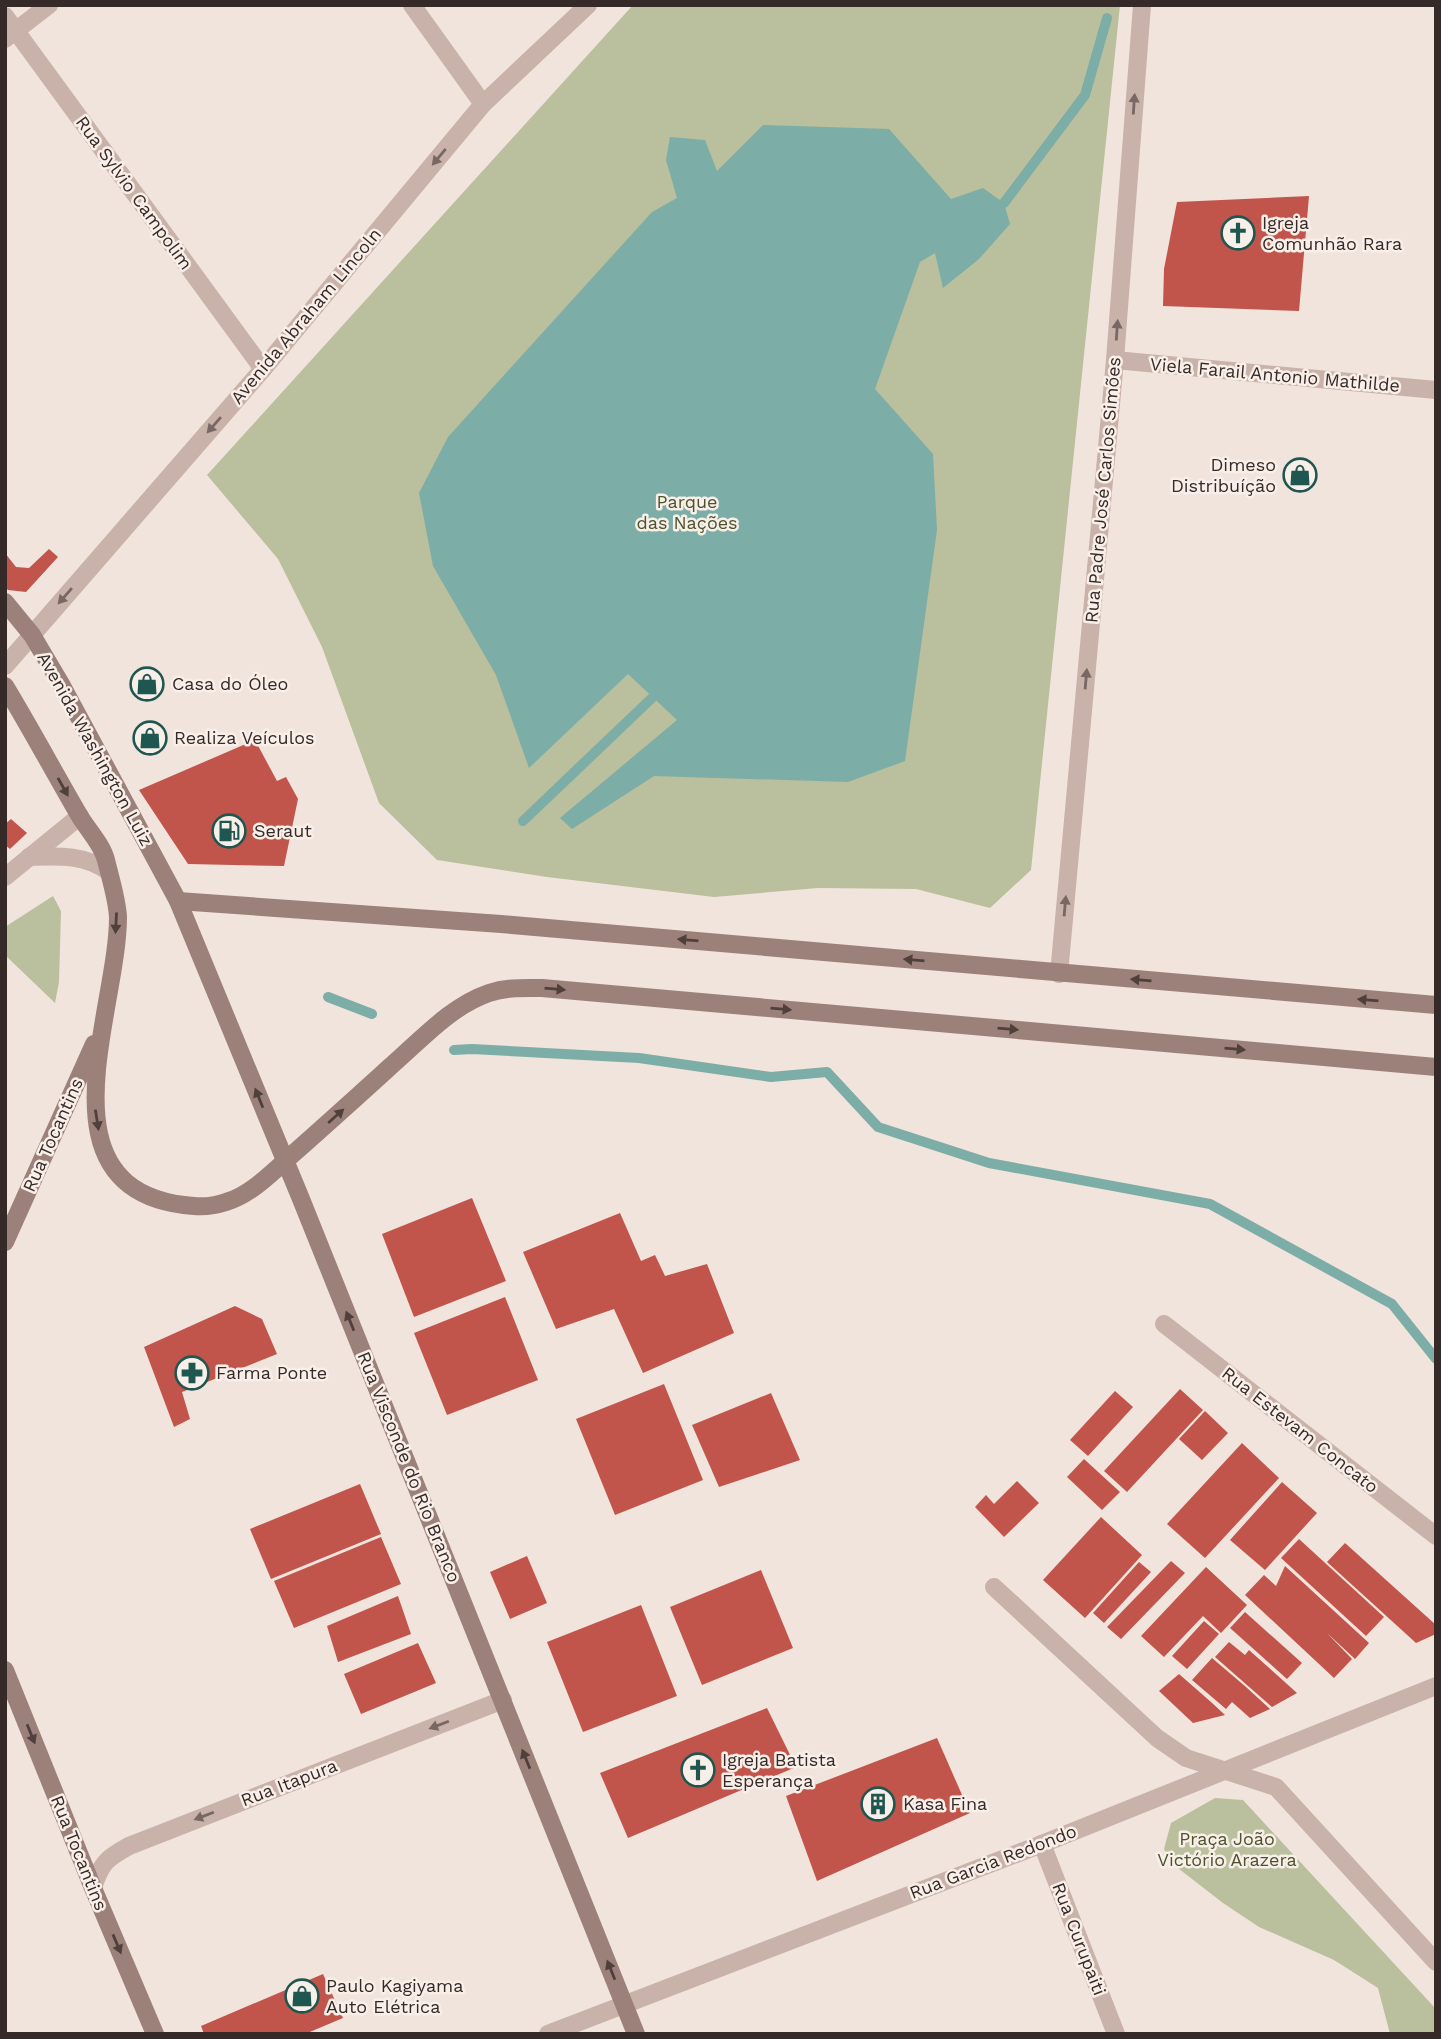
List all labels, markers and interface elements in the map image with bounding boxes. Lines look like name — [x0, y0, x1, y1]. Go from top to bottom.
one-way arrow — [1129, 92, 1140, 114]
street label: Rua Sylvio Campolim — [72, 112, 197, 274]
one-way arrow — [432, 147, 447, 165]
place label: Igreja Comunhão Rara — [1262, 212, 1402, 254]
church icon: Igreja Comunhão Rara — [1219, 214, 1257, 252]
street label: Avenida Abraham Lincoln — [226, 224, 385, 408]
one-way arrow — [1112, 319, 1123, 341]
street label: Viela Farail Antonio Mathilde — [1149, 353, 1401, 396]
street label: Rua Padre José Carlos Simões — [1080, 356, 1125, 624]
one-way arrow — [206, 416, 222, 434]
place label: Dimeso Distribuíção — [1171, 454, 1276, 496]
shop icon: Dimeso Distribuíção — [1281, 456, 1319, 494]
park label: Parque das Nações — [636, 491, 738, 533]
one-way arrow — [58, 588, 73, 605]
street label: Avenida Washington Luiz — [33, 648, 158, 849]
shop icon: Casa do Óleo — [128, 665, 166, 703]
one-way arrow — [1081, 668, 1092, 690]
place label: Casa do Óleo — [172, 673, 288, 694]
shop icon: Realiza Veículos — [131, 719, 169, 757]
place label: Realiza Veículos — [174, 727, 314, 748]
one-way arrow — [57, 777, 69, 796]
fuel station icon: Seraut — [210, 812, 248, 850]
place label: Seraut — [254, 820, 312, 841]
one-way arrow — [1060, 894, 1071, 916]
one-way arrow — [111, 912, 122, 934]
one-way arrow — [677, 934, 699, 945]
one-way arrow — [903, 954, 925, 965]
one-way arrow — [1130, 974, 1152, 985]
one-way arrow — [544, 984, 566, 995]
one-way arrow — [1357, 994, 1379, 1005]
one-way arrow — [771, 1004, 793, 1015]
one-way arrow — [997, 1024, 1019, 1035]
one-way arrow — [1224, 1044, 1246, 1055]
street label: Rua Tocantins — [18, 1075, 87, 1195]
one-way arrow — [254, 1087, 265, 1108]
one-way arrow — [327, 1108, 344, 1124]
one-way arrow — [92, 1109, 103, 1131]
one-way arrow — [345, 1310, 356, 1331]
street label: Rua Visconde do Rio Branco — [353, 1348, 465, 1585]
pharmacy icon: Farma Ponte — [173, 1354, 211, 1392]
place label: Farma Ponte — [216, 1362, 327, 1383]
street label: Rua Estevam Concato — [1218, 1362, 1383, 1497]
one-way arrow — [429, 1719, 450, 1730]
one-way arrow — [25, 1723, 36, 1744]
one-way arrow — [521, 1749, 532, 1770]
place label: Igreja Batista Esperança — [722, 1749, 836, 1791]
church icon: Igreja Batista Esperança — [679, 1751, 717, 1789]
street label: Rua Itapura — [238, 1755, 340, 1811]
building icon: Kasa Fina — [859, 1785, 897, 1823]
street label: Rua Tocantins — [47, 1792, 112, 1913]
place label: Kasa Fina — [903, 1793, 987, 1814]
one-way arrow — [194, 1811, 215, 1822]
street label: Rua Garcia Redondo — [906, 1820, 1079, 1903]
park label: Praça João Victório Arazera — [1157, 1828, 1297, 1870]
street label: Rua Curupaiti — [1048, 1879, 1111, 1998]
one-way arrow — [111, 1934, 123, 1954]
one-way arrow — [605, 1960, 616, 1981]
place label: Paulo Kagiyama Auto Elétrica — [326, 1975, 463, 2017]
shop icon: Paulo Kagiyama Auto Elétrica — [283, 1977, 321, 2015]

